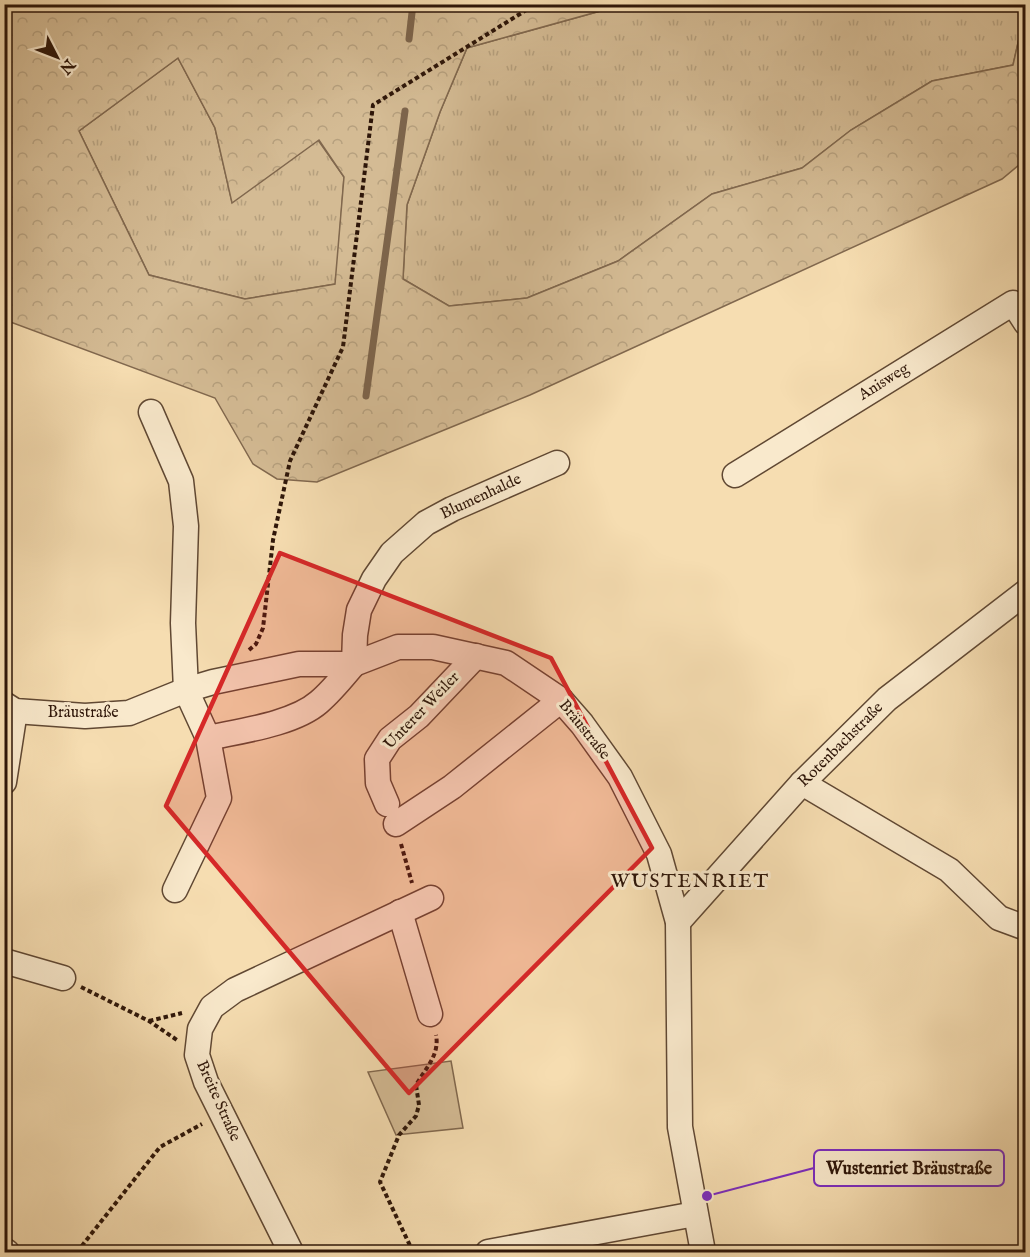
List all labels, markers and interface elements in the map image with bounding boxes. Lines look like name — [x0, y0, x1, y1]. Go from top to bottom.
north arrow — [27, 27, 87, 87]
text: N — [54, 53, 79, 78]
street label: Anisweg — [854, 359, 913, 406]
street label: Blumenhalde — [437, 470, 525, 524]
street label: Unterer Weiler — [380, 668, 464, 754]
street label: Bräustraße — [554, 696, 614, 764]
street label: Rotenbachstraße — [794, 698, 888, 792]
street label: Bräustraße — [47, 703, 119, 723]
district label: WUSTENRIET — [610, 869, 770, 894]
street label: Breite Straße — [191, 1057, 245, 1145]
callout: Wustenriet Bräustraße — [814, 1150, 1004, 1186]
text: Wustenriet Bräustraße — [825, 1158, 993, 1181]

